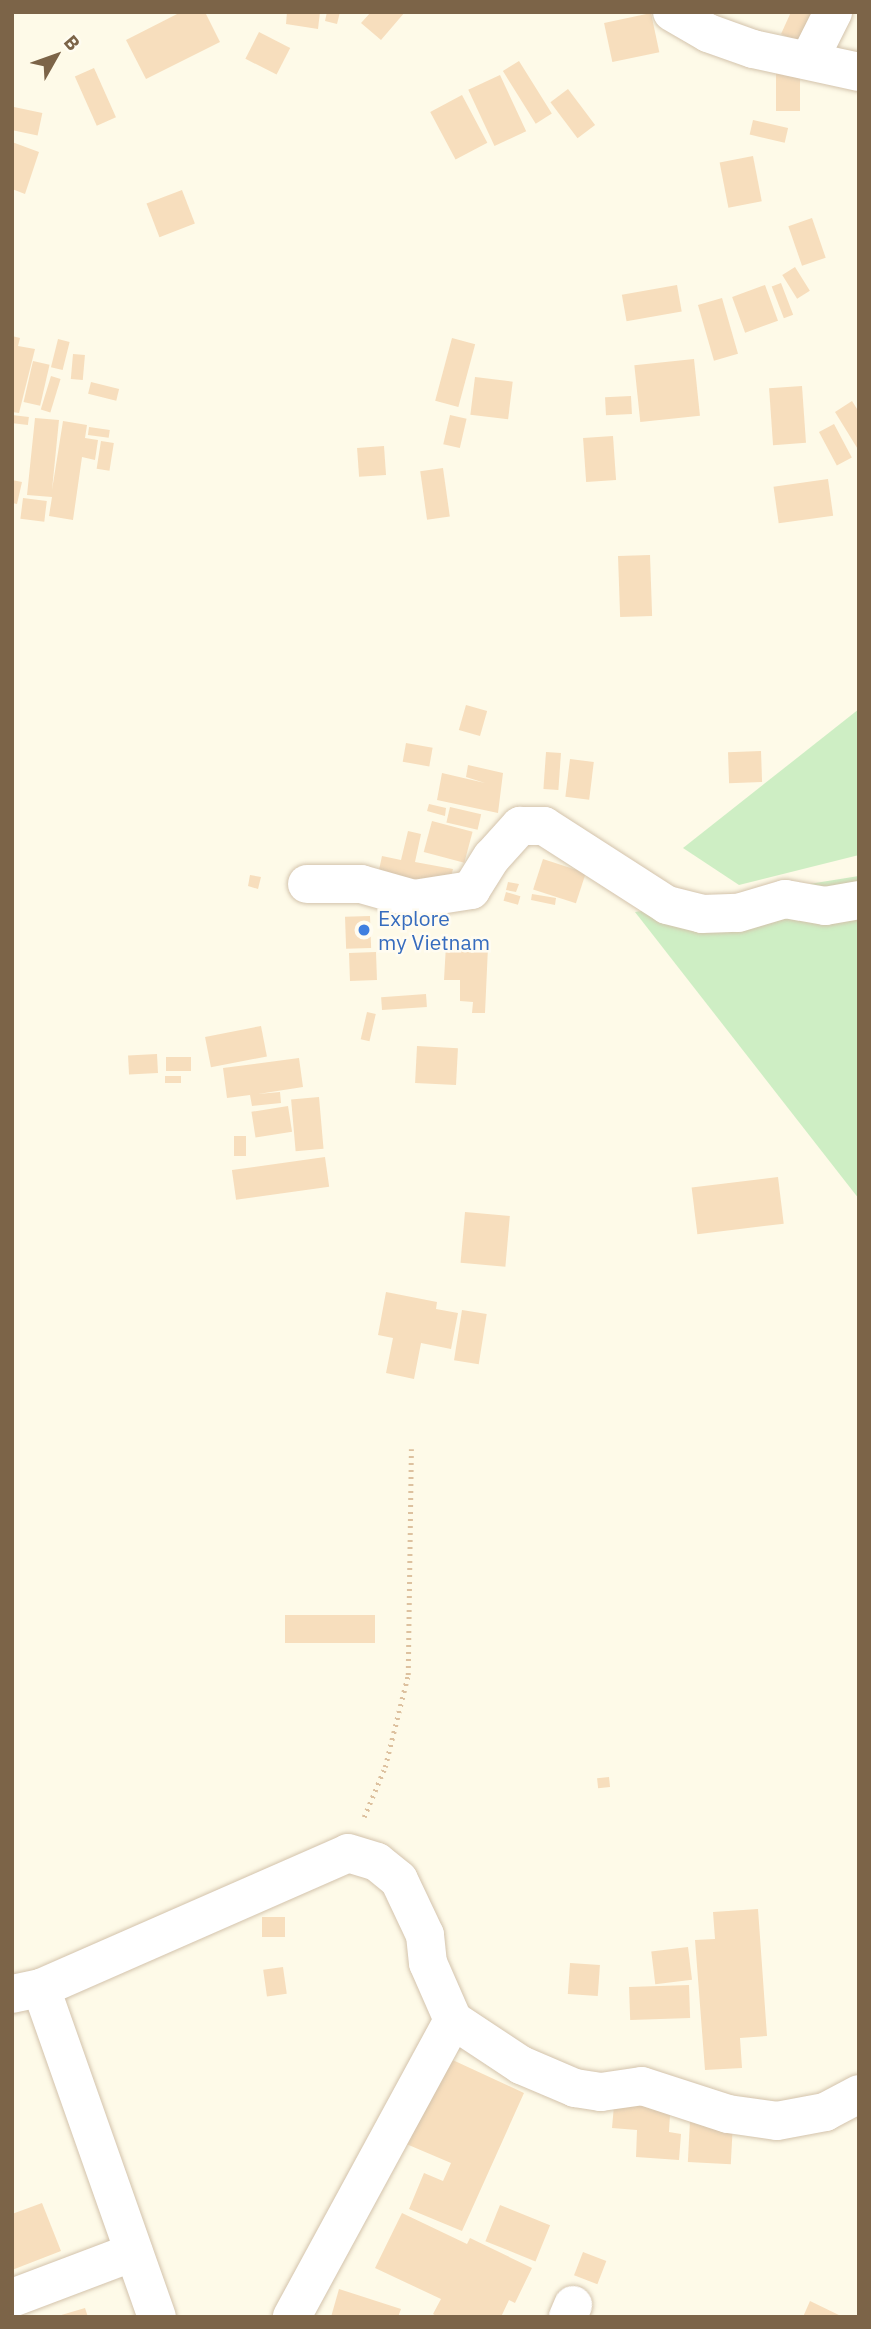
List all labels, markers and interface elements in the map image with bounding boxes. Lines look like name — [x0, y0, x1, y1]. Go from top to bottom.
north arrow — [21, 21, 91, 91]
text: B — [59, 30, 85, 55]
place label: Explore my Vietnam — [378, 905, 490, 955]
marker: Explore my Vietnam — [356, 922, 372, 938]

